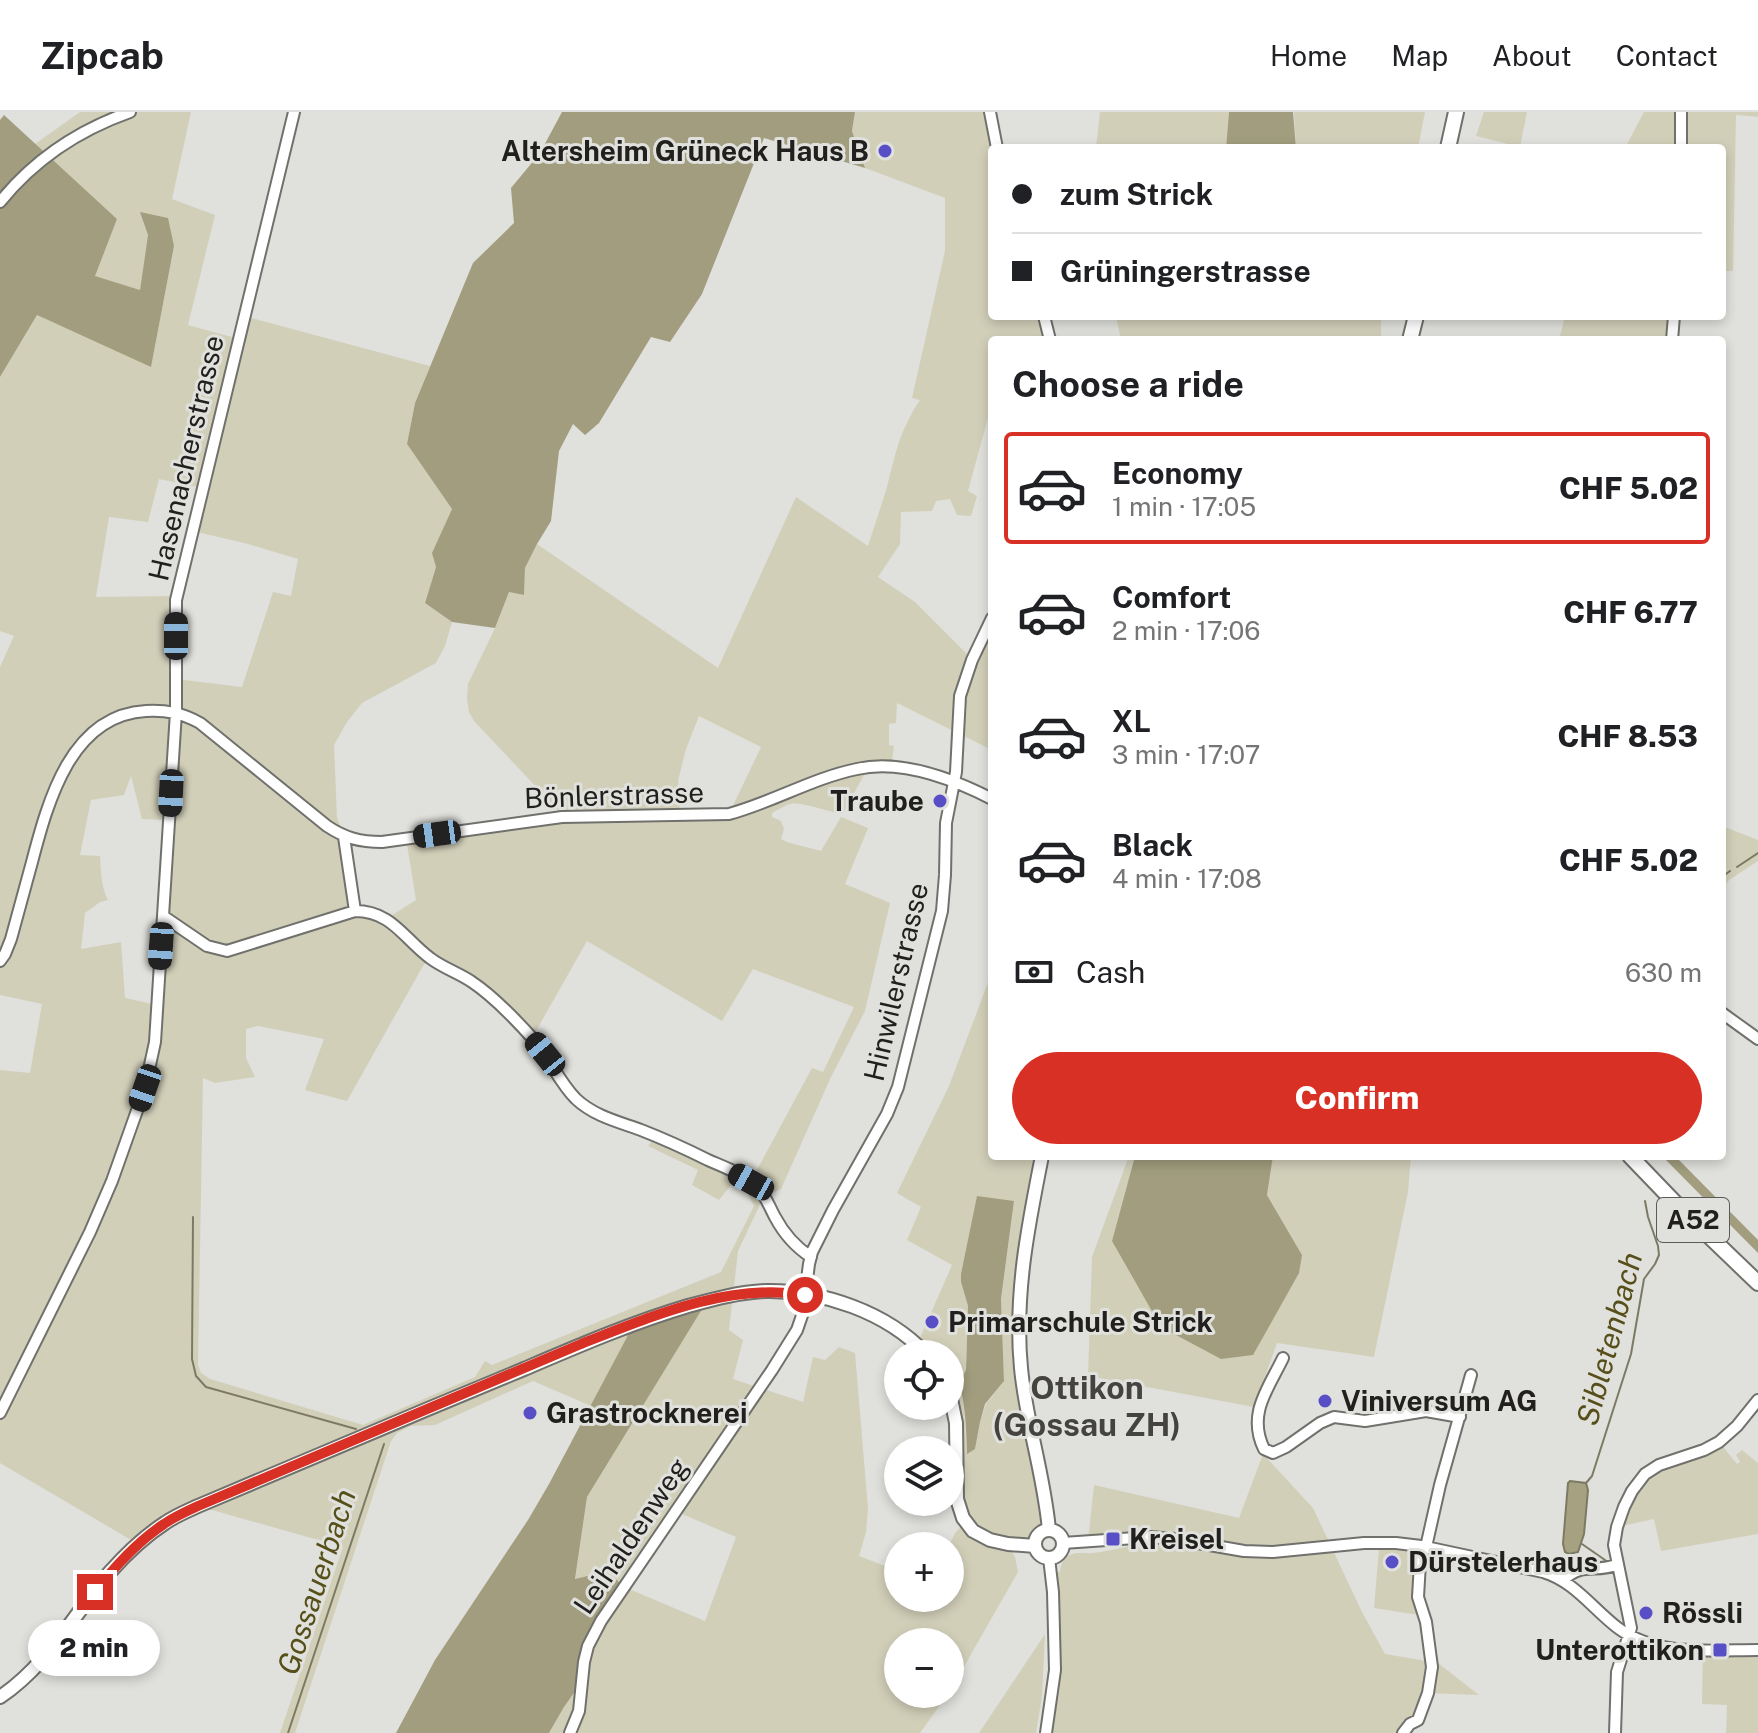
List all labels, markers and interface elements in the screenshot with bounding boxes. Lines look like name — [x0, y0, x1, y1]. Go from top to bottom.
text: Zipcab — [40, 33, 164, 78]
text: Home — [1270, 39, 1347, 72]
text: Map — [1391, 39, 1448, 72]
text: About — [1492, 39, 1572, 72]
text: Contact — [1616, 39, 1718, 72]
place label: Altersheim Grüneck Haus B — [501, 134, 869, 167]
marker: Altersheim Grüneck Haus B — [876, 142, 894, 160]
text: zum Strick — [1060, 176, 1213, 212]
text: Grüningerstrasse — [1060, 253, 1311, 289]
street label: Hasenacherstrasse — [141, 332, 230, 584]
text: Choose a ride — [1012, 363, 1244, 405]
icon: car — [1016, 452, 1088, 524]
text: Economy — [1112, 455, 1243, 491]
text: CHF 5.02 — [1559, 470, 1698, 506]
text: 1 min · 17:05 — [1112, 491, 1256, 522]
icon: car — [1016, 576, 1088, 648]
text: Comfort — [1112, 579, 1231, 615]
text: CHF 6.77 — [1563, 594, 1698, 630]
car — [164, 612, 188, 660]
text: 2 min · 17:06 — [1112, 615, 1260, 646]
icon: car — [1016, 700, 1088, 772]
text: XL — [1112, 703, 1151, 739]
text: CHF 8.53 — [1557, 718, 1698, 754]
text: 3 min · 17:07 — [1112, 739, 1260, 770]
car — [158, 768, 184, 818]
street label: Bönlerstrasse — [523, 775, 705, 814]
place label: Traube — [830, 784, 924, 817]
marker: Traube — [931, 792, 949, 810]
car — [412, 819, 462, 849]
icon: car — [1016, 824, 1088, 896]
text: Black — [1112, 827, 1193, 863]
text: CHF 5.02 — [1559, 842, 1698, 878]
text: 4 min · 17:08 — [1112, 863, 1262, 894]
street label: Hinwilerstrasse — [857, 880, 934, 1084]
car — [147, 921, 175, 971]
icon: cash — [1012, 950, 1056, 994]
text: Cash — [1076, 954, 1145, 990]
text: 630 m — [1625, 957, 1702, 988]
car — [521, 1028, 569, 1080]
button: Confirm — [1012, 1052, 1702, 1144]
car — [126, 1061, 164, 1115]
car — [724, 1160, 778, 1204]
road number: A52 — [1657, 1198, 1729, 1242]
water label: Sibletenbach — [1569, 1248, 1649, 1429]
route start — [787, 1277, 823, 1313]
place label: Primarschule Strick — [948, 1305, 1213, 1338]
marker: Primarschule Strick — [923, 1313, 941, 1331]
map controls — [884, 1340, 964, 1708]
button: locate — [884, 1340, 964, 1420]
district label: Ottikon (Gossau ZH) — [993, 1369, 1181, 1443]
place label: Viniversum AG — [1341, 1384, 1538, 1417]
marker: Viniversum AG — [1316, 1392, 1334, 1410]
place label: Grastrocknerei — [546, 1396, 747, 1429]
marker: Grastrocknerei — [521, 1404, 539, 1422]
button: layers — [884, 1436, 964, 1516]
street label: Leihaldenweg — [566, 1451, 695, 1620]
water label: Gossauerbach — [269, 1485, 363, 1679]
place label: Kreisel — [1129, 1522, 1224, 1555]
marker: Kreisel — [1104, 1530, 1122, 1548]
button: + — [884, 1532, 964, 1612]
place label: Dürstelerhaus — [1408, 1545, 1598, 1578]
marker: Dürstelerhaus — [1383, 1553, 1401, 1571]
route end — [77, 1574, 113, 1610]
place label: Rössli — [1662, 1596, 1743, 1629]
marker: Rössli — [1637, 1604, 1655, 1622]
callout: 2 min — [29, 1620, 161, 1676]
button: − — [884, 1628, 964, 1708]
text: 2 min — [59, 1632, 129, 1663]
place label: Unterottikon — [1535, 1633, 1704, 1666]
marker: Unterottikon — [1711, 1641, 1729, 1659]

